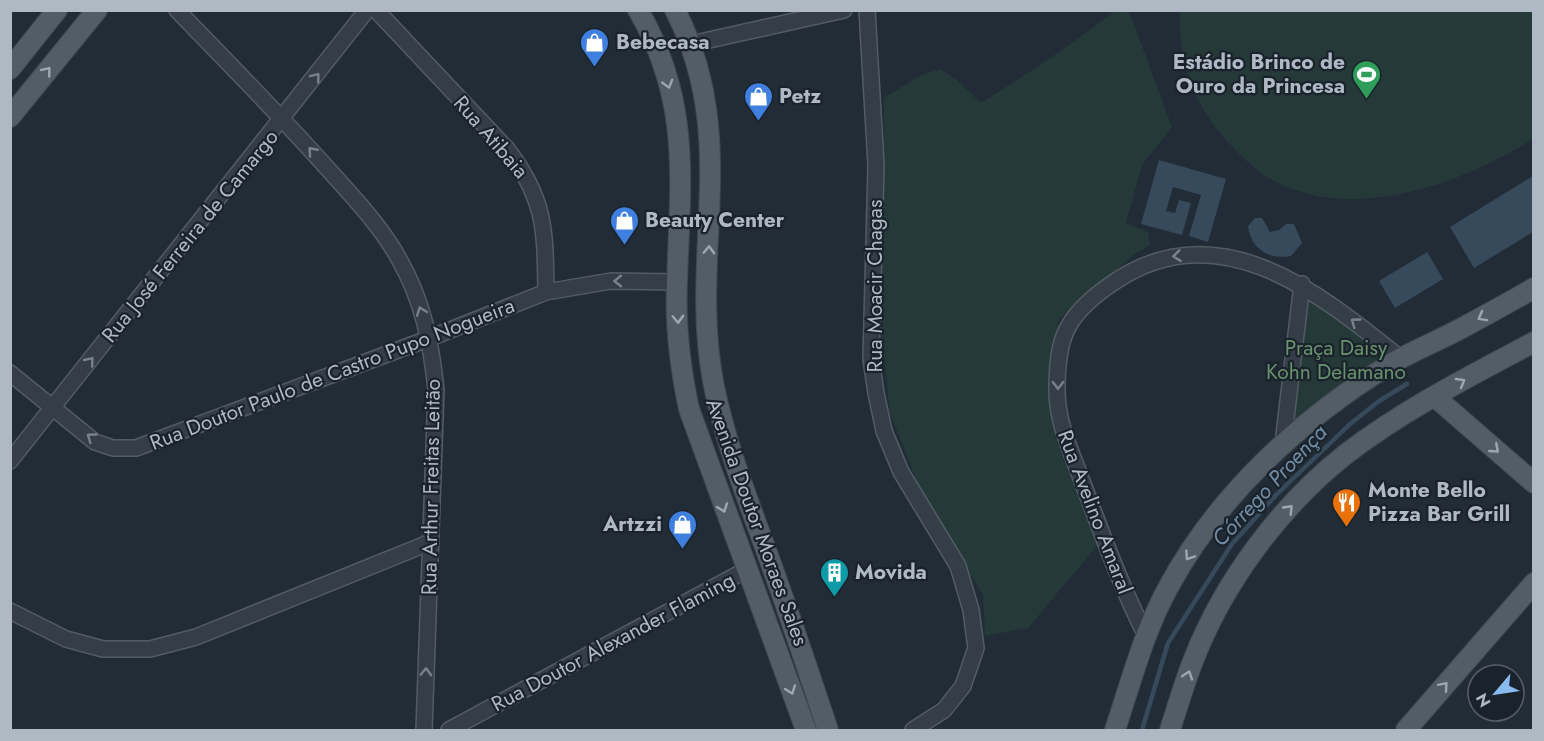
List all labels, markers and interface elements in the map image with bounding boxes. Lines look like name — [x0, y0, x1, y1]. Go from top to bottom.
shop icon: Bebecasa — [579, 26, 611, 68]
place label: Bebecasa — [616, 27, 710, 57]
place label: Estádio Brinco de Ouro da Princesa — [1173, 47, 1345, 101]
sports icon: Estádio Brinco de Ouro da Princesa — [1350, 58, 1382, 100]
one-way arrow — [40, 67, 51, 78]
one-way arrow — [309, 73, 320, 84]
one-way arrow — [661, 78, 673, 89]
shop icon: Petz — [742, 80, 774, 122]
place label: Petz — [779, 81, 821, 111]
street label: Rua Atibaia — [446, 89, 536, 185]
street label: Rua José Ferreira de Camargo — [95, 123, 285, 349]
one-way arrow — [308, 148, 319, 158]
street label: Rua Moacir Chagas — [860, 200, 890, 372]
shop icon: Beauty Center — [608, 204, 640, 246]
place label: Beauty Center — [645, 205, 785, 235]
one-way arrow — [703, 245, 716, 254]
one-way arrow — [1172, 249, 1182, 262]
one-way arrow — [614, 275, 623, 287]
street label: Rua Doutor Paulo de Castro Pupo Nogueira — [145, 290, 519, 458]
one-way arrow — [416, 306, 428, 317]
one-way arrow — [1478, 310, 1489, 321]
one-way arrow — [671, 315, 684, 324]
one-way arrow — [1350, 318, 1361, 329]
park label: Praça Daisy Kohn Delamano — [1266, 333, 1406, 387]
one-way arrow — [83, 357, 94, 368]
one-way arrow — [1455, 377, 1466, 389]
street label: Rua Arthur Freitas Leitão — [414, 379, 448, 595]
one-way arrow — [1051, 381, 1064, 390]
street label: Avenida Doutor Moraes Sales — [698, 394, 816, 650]
water label: Córrego Proença — [1204, 417, 1334, 553]
street label: Rua Avelino Amaral — [1050, 426, 1140, 598]
one-way arrow — [87, 433, 98, 444]
one-way arrow — [1488, 442, 1499, 453]
place label: Monte Bello Pizza Bar Grill — [1368, 475, 1510, 529]
restaurant icon: Monte Bello Pizza Bar Grill — [1331, 486, 1363, 528]
one-way arrow — [716, 501, 728, 512]
one-way arrow — [1281, 506, 1292, 517]
shop icon: Artzzi — [667, 508, 699, 550]
place label: Artzzi — [602, 509, 662, 539]
one-way arrow — [1185, 549, 1196, 560]
building icon: Movida — [818, 556, 850, 598]
place label: Movida — [855, 557, 927, 587]
street label: Rua Doutor Alexander Flaming — [486, 565, 740, 719]
north arrow — [1466, 663, 1526, 723]
one-way arrow — [420, 668, 432, 677]
one-way arrow — [1181, 670, 1194, 681]
one-way arrow — [1437, 682, 1448, 693]
one-way arrow — [784, 684, 797, 695]
text: N — [1470, 689, 1496, 711]

